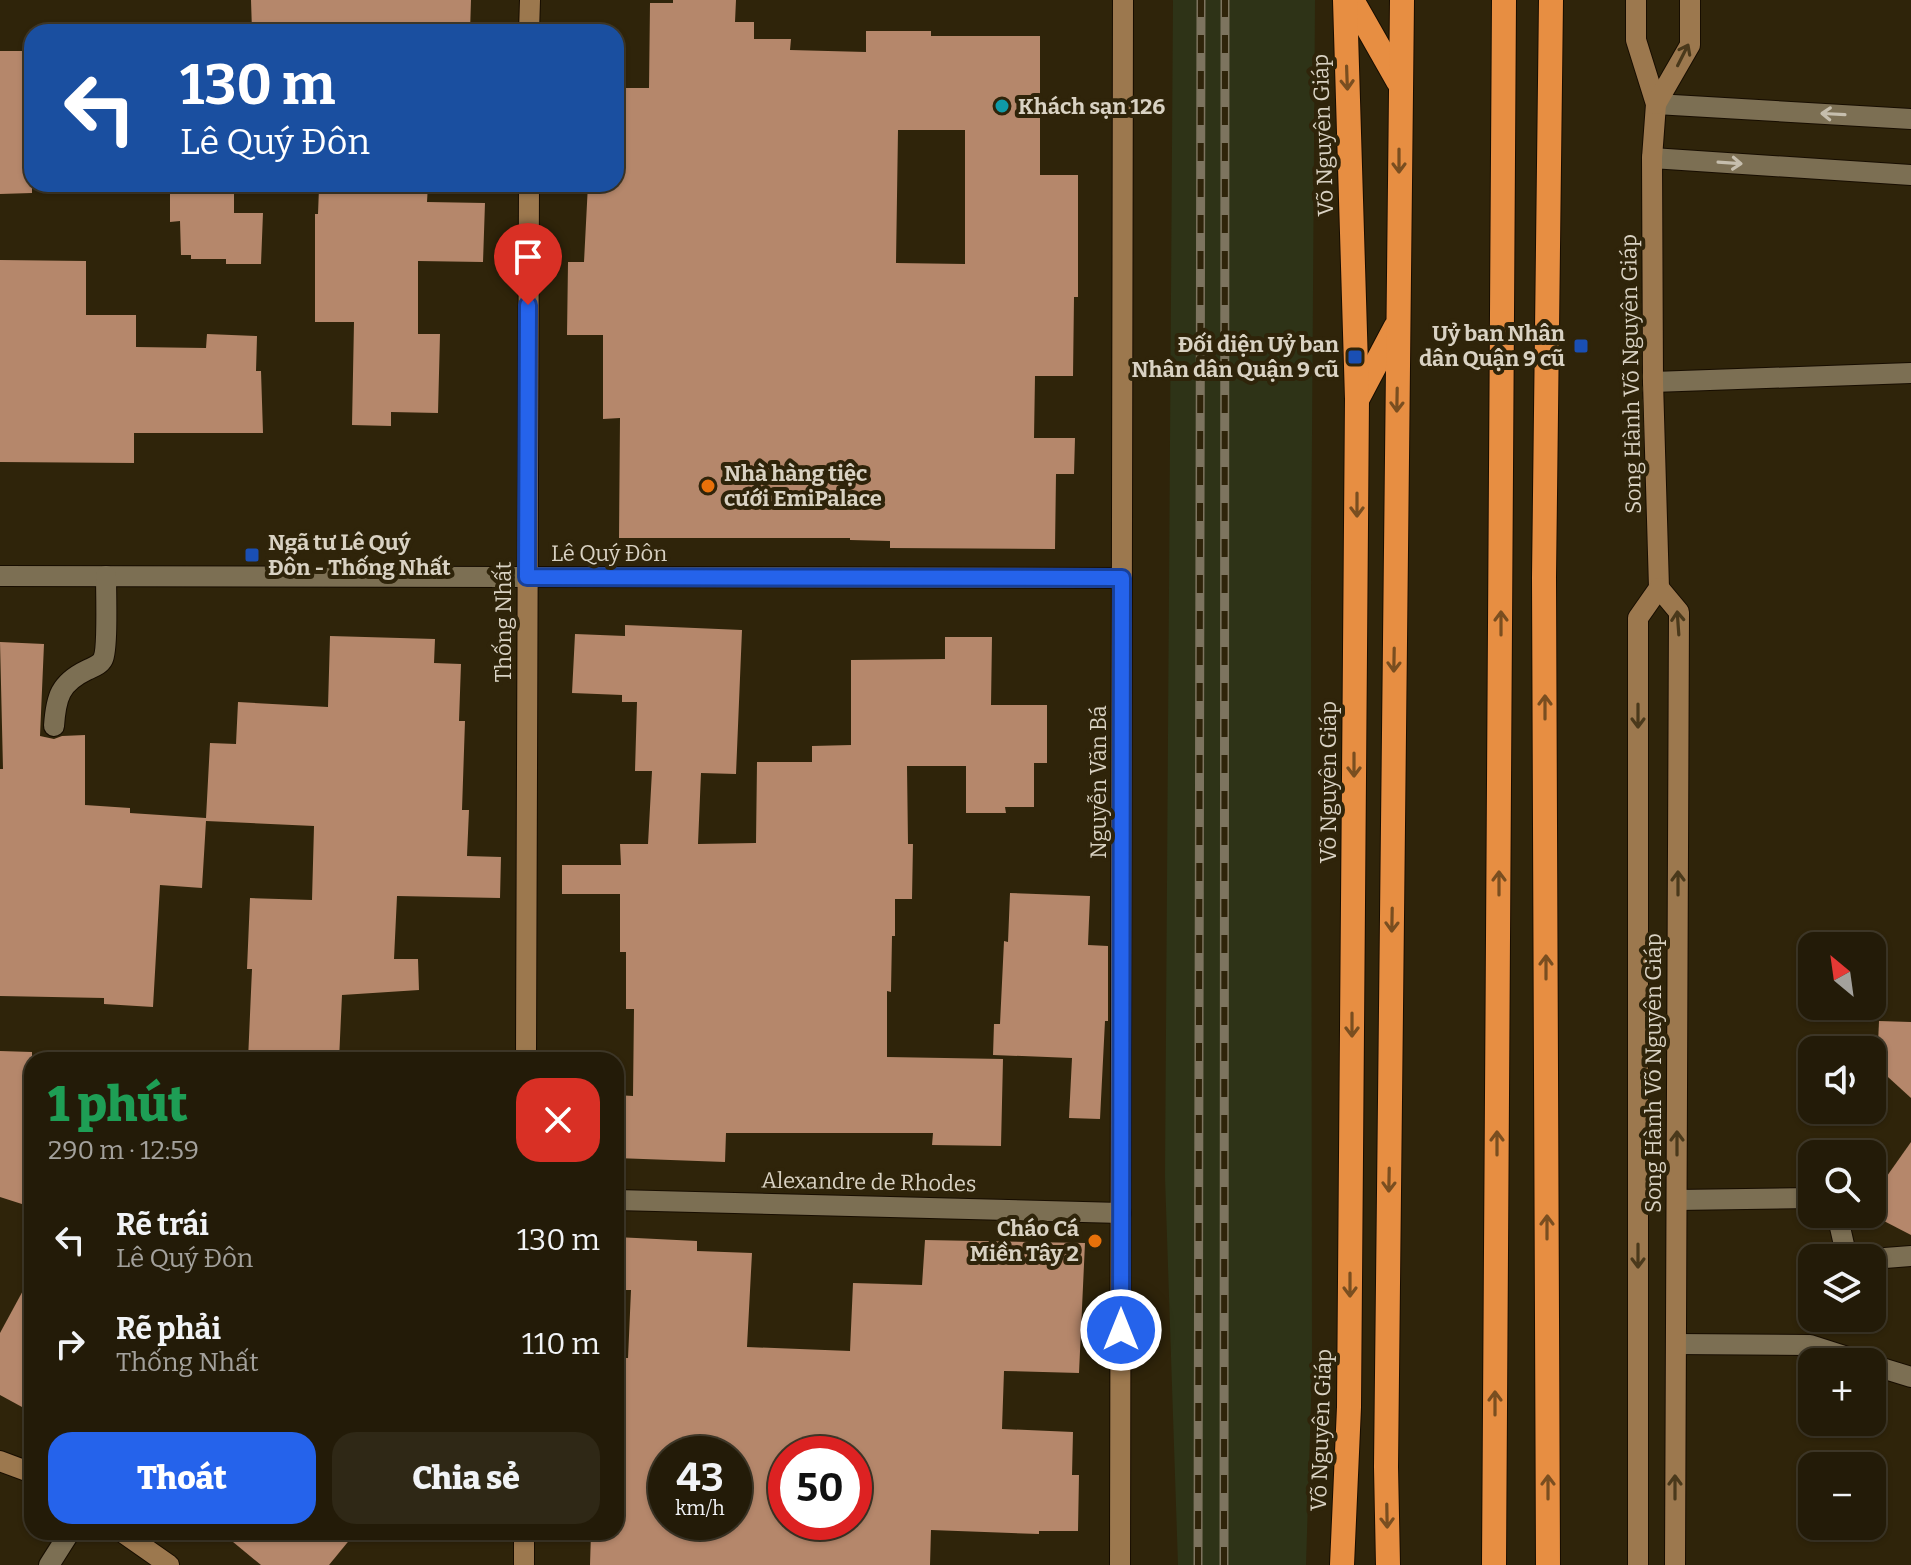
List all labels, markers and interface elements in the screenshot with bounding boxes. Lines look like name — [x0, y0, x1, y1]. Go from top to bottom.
one-way arrow — [1676, 44, 1692, 67]
text: 130 m — [180, 52, 336, 119]
street label: Võ Nguyên Giáp — [1307, 53, 1339, 217]
icon: left — [48, 56, 152, 160]
one-way arrow — [1340, 64, 1355, 91]
place label: Khách sạn 126 — [1018, 93, 1165, 120]
marker: Khách sạn 126 — [993, 97, 1011, 115]
one-way arrow — [1820, 107, 1847, 122]
text: Lê Quý Đôn — [180, 120, 370, 164]
one-way arrow — [1391, 147, 1407, 174]
one-way arrow — [1716, 156, 1743, 171]
pin — [494, 223, 562, 305]
street label: Song Hành Võ Nguyên Giáp — [1615, 234, 1647, 514]
icon: arrive — [506, 235, 550, 279]
place label: Uỷ ban Nhân dân Quận 9 cũ — [1419, 320, 1565, 372]
place label: Đối diện Uỷ ban Nhân dân Quận 9 cũ — [1132, 331, 1339, 383]
marker: Uỷ ban Nhân dân Quận 9 cũ — [1572, 337, 1590, 355]
marker: Đối diện Uỷ ban Nhân dân Quận 9 cũ — [1346, 348, 1364, 366]
one-way arrow — [1389, 386, 1405, 413]
place label: Nhà hàng tiệc cưới EmiPalace — [724, 460, 882, 512]
marker: Nhà hàng tiệc cưới EmiPalace — [699, 477, 717, 495]
one-way arrow — [1349, 491, 1364, 518]
place label: Ngã tư Lê Quý Đôn - Thống Nhất — [268, 529, 451, 581]
street label: Lê Quý Đôn — [551, 540, 667, 567]
marker: Ngã tư Lê Quý Đôn - Thống Nhất — [243, 546, 261, 564]
street label: Thống Nhất — [490, 562, 517, 682]
one-way arrow — [1493, 610, 1509, 637]
one-way arrow — [1671, 611, 1686, 637]
one-way arrow — [1386, 646, 1402, 673]
one-way arrow — [1537, 694, 1553, 721]
street label: Võ Nguyên Giáp — [1315, 701, 1342, 863]
one-way arrow — [1630, 702, 1646, 729]
street label: Nguyễn Văn Bá — [1085, 705, 1112, 859]
one-way arrow — [1347, 751, 1362, 778]
one-way arrow — [1491, 870, 1507, 897]
one-way arrow — [1670, 870, 1686, 897]
one-way arrow — [1384, 906, 1400, 933]
north arrow — [1798, 932, 1886, 1020]
map controls — [1798, 932, 1886, 1540]
street label: Song Hành Võ Nguyên Giáp — [1640, 933, 1667, 1213]
one-way arrow — [1538, 954, 1554, 981]
one-way arrow — [1344, 1011, 1360, 1038]
button: sound — [1798, 1036, 1886, 1124]
text: 1 phút — [48, 1076, 188, 1134]
button: close — [516, 1078, 600, 1162]
one-way arrow — [1489, 1130, 1505, 1157]
one-way arrow — [1669, 1130, 1685, 1157]
text: 290 m · 12:59 — [48, 1135, 199, 1166]
button: search — [1798, 1140, 1886, 1228]
one-way arrow — [1381, 1166, 1397, 1193]
street label: Alexandre de Rhodes — [761, 1167, 977, 1197]
text: Rẽ trái — [116, 1207, 209, 1243]
one-way arrow — [1539, 1214, 1555, 1241]
place label: Cháo Cá Miền Tây 2 — [970, 1215, 1080, 1267]
icon: left — [48, 1218, 92, 1262]
text: 130 m — [517, 1222, 600, 1258]
marker: Cháo Cá Miền Tây 2 — [1086, 1232, 1104, 1250]
one-way arrow — [1630, 1242, 1646, 1269]
text: Lê Quý Đôn — [116, 1243, 253, 1274]
button: layers — [1798, 1244, 1886, 1332]
one-way arrow — [1342, 1271, 1358, 1298]
position arrow — [1079, 1288, 1163, 1372]
text: Rẽ phải — [116, 1311, 221, 1347]
icon: right — [48, 1322, 92, 1366]
text: 110 m — [522, 1326, 600, 1362]
text: Thống Nhất — [116, 1347, 259, 1378]
street label: Võ Nguyên Giáp — [1305, 1348, 1337, 1512]
button: + — [1798, 1348, 1886, 1436]
one-way arrow — [1487, 1390, 1503, 1417]
button: Thoát — [48, 1432, 316, 1524]
button: Chia sẻ — [332, 1432, 600, 1524]
speed limit sign: 50 — [768, 1436, 872, 1540]
button: − — [1798, 1452, 1886, 1540]
text: 43 — [676, 1454, 724, 1502]
one-way arrow — [1540, 1474, 1556, 1501]
one-way arrow — [1667, 1474, 1683, 1501]
text: km/h — [675, 1496, 725, 1520]
one-way arrow — [1379, 1502, 1395, 1529]

